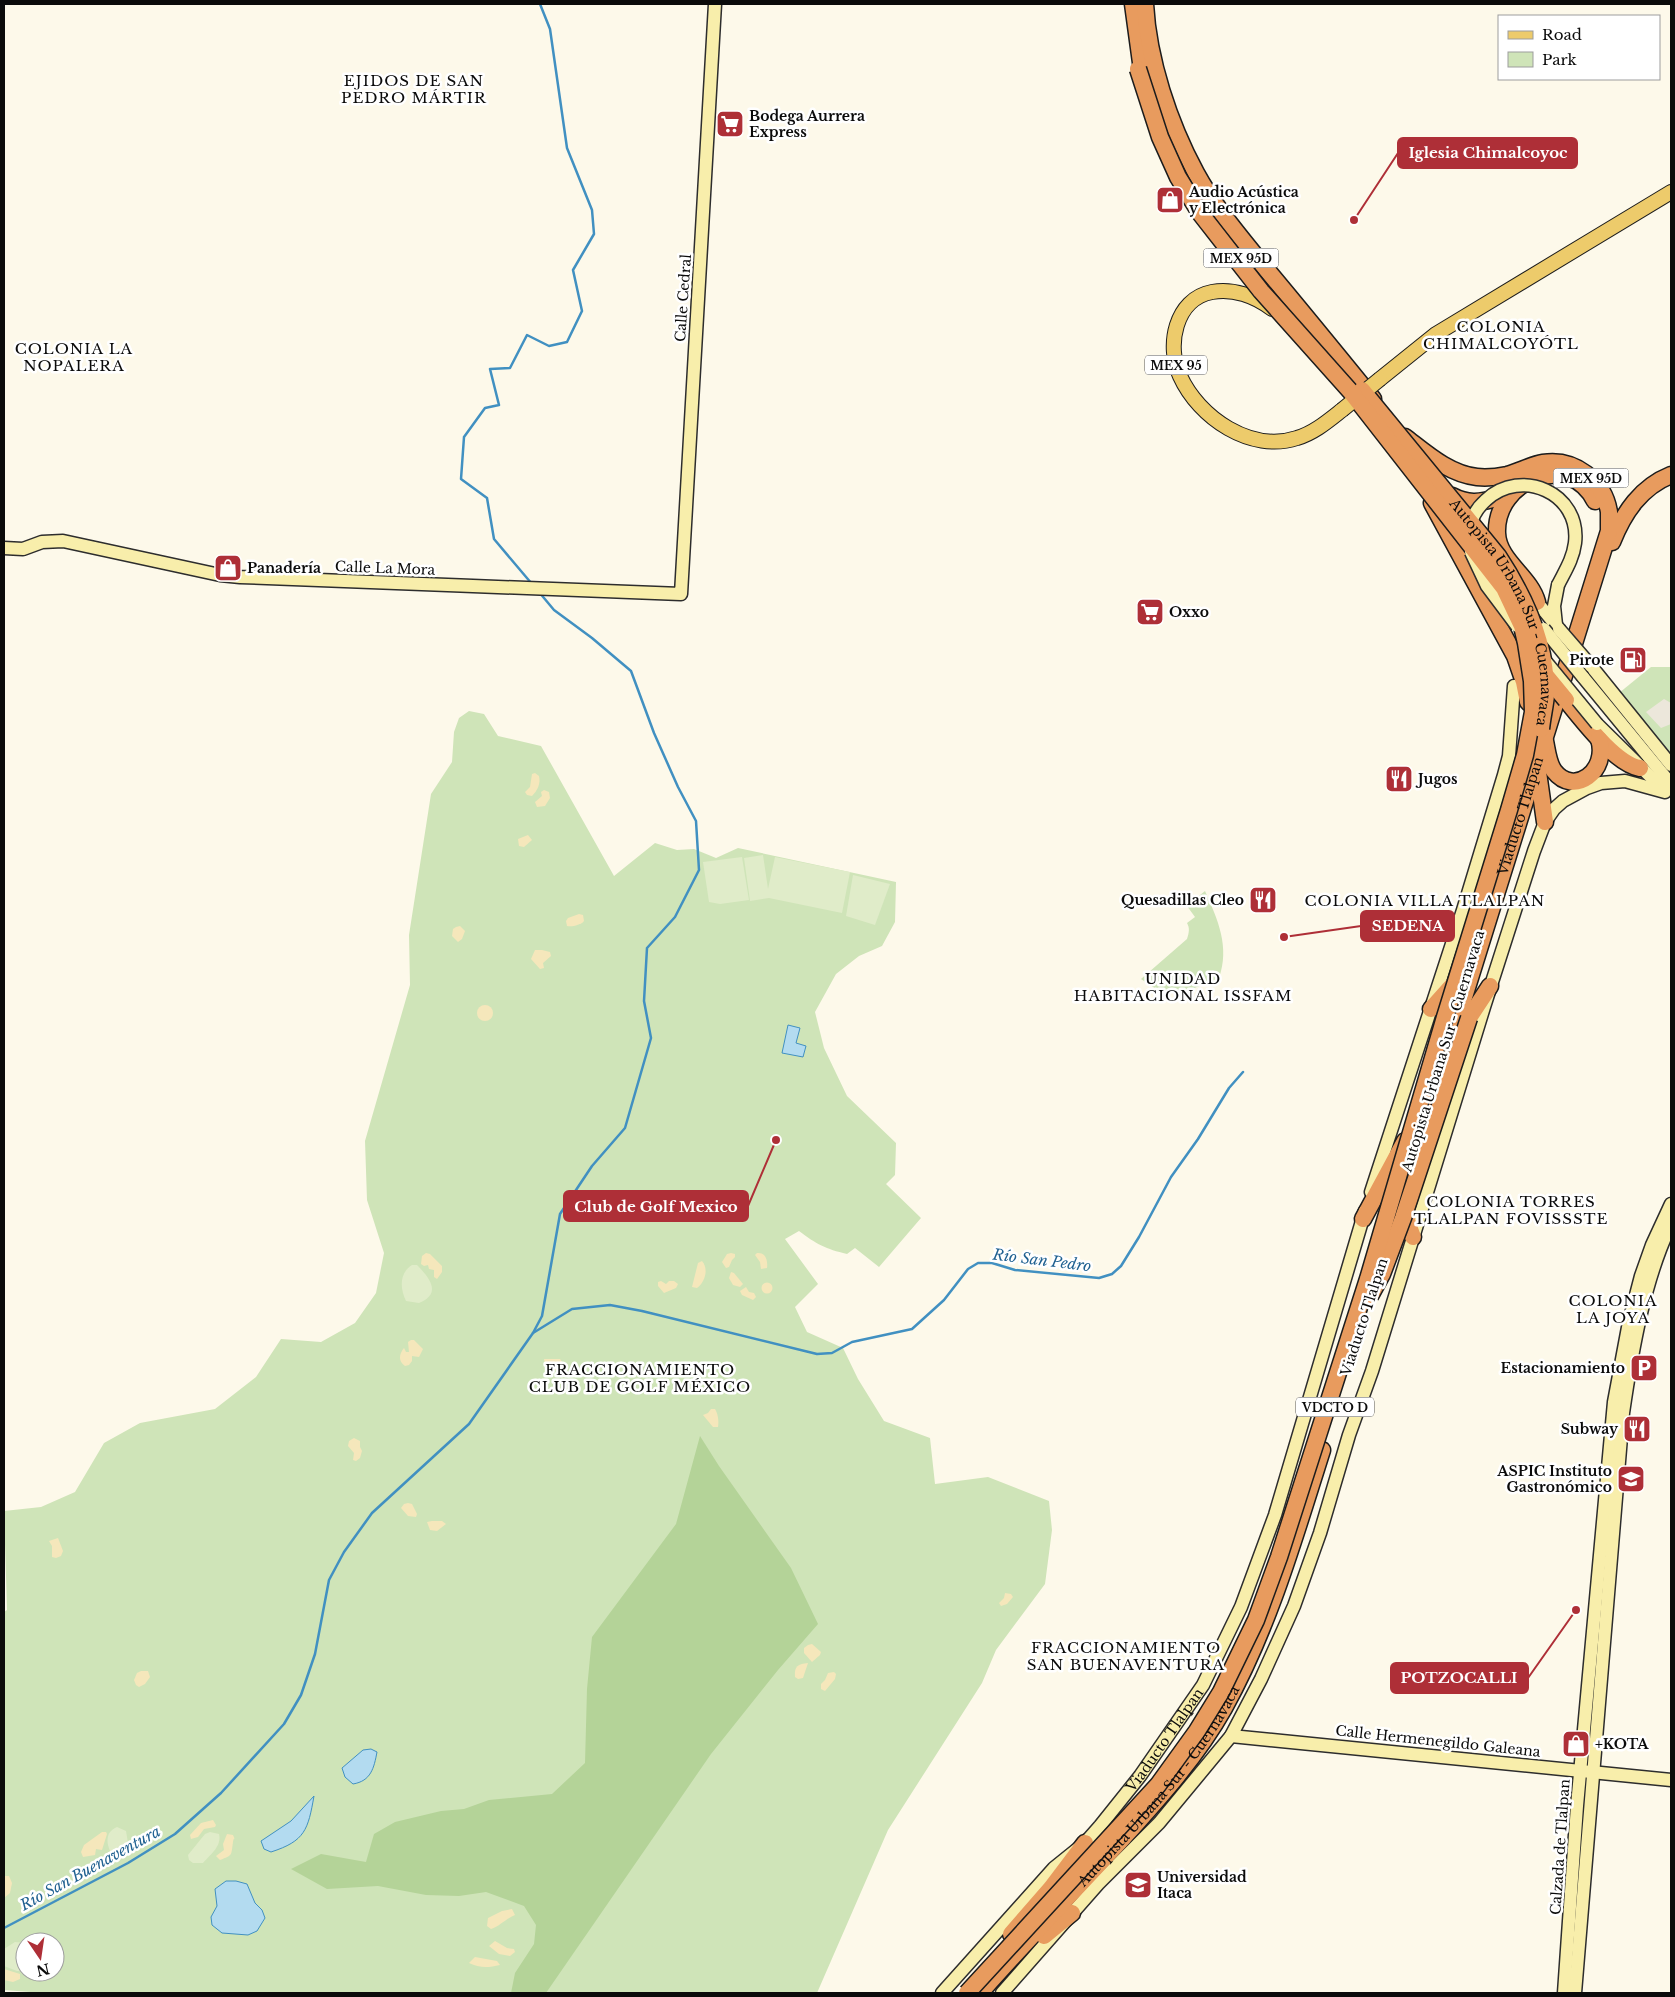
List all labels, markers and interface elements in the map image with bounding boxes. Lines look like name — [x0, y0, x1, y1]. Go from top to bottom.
legend — [1498, 15, 1660, 80]
text: Road — [1542, 25, 1582, 44]
text: Park — [1542, 50, 1578, 69]
district label: EJIDOS DE SAN PEDRO MÁRTIR — [341, 71, 487, 107]
place label: Bodega Aurrera Express — [749, 107, 865, 141]
supermarket icon: Bodega Aurrera Express — [715, 109, 745, 139]
callout: Iglesia Chimalcoyoc — [1398, 138, 1577, 168]
text: Iglesia Chimalcoyoc — [1408, 143, 1568, 162]
place label: Audio Acústica y Electrónica — [1188, 183, 1299, 217]
shop icon: Audio Acústica y Electrónica — [1155, 185, 1185, 215]
road number: MEX 95D — [1204, 248, 1278, 268]
street label: Calle Cedral — [671, 253, 695, 342]
district label: COLONIA CHIMALCOYÓTL — [1423, 317, 1579, 353]
district label: COLONIA LA NOPALERA — [15, 339, 133, 375]
road number: MEX 95 — [1145, 356, 1207, 374]
road number: MEX 95D — [1554, 468, 1628, 488]
street label: Autopista Urbana Sur - Cuernavaca — [1445, 494, 1555, 727]
shop icon: Panadería — [213, 553, 243, 583]
street label: Calle La Mora — [335, 557, 436, 579]
place label: Panadería — [247, 559, 321, 577]
supermarket icon: Oxxo — [1135, 597, 1165, 627]
place label: Oxxo — [1169, 603, 1209, 621]
fuel station icon: Pirote — [1618, 645, 1648, 675]
place label: Pirote — [1569, 651, 1614, 669]
street label: Viaducto Tlalpan — [1493, 754, 1547, 878]
restaurant icon: Jugos — [1384, 764, 1414, 794]
place label: Jugos — [1415, 770, 1458, 788]
restaurant icon: Quesadillas Cleo — [1248, 885, 1278, 915]
place label: Quesadillas Cleo — [1121, 891, 1244, 909]
district label: COLONIA VILLA TLALPAN — [1305, 891, 1545, 910]
callout: SEDENA — [1361, 911, 1454, 941]
text: SEDENA — [1372, 916, 1445, 935]
street label: Autopista Urbana Sur - Cuernavaca — [1397, 928, 1488, 1175]
district label: UNIDAD HABITACIONAL ISSFAM — [1074, 969, 1292, 1005]
callout: Club de Golf Mexico — [564, 1191, 748, 1221]
district label: COLONIA TORRES TLALPAN FOVISSSTE — [1414, 1192, 1608, 1228]
text: Club de Golf Mexico — [574, 1197, 738, 1216]
water label: Río San Pedro — [991, 1244, 1092, 1275]
street label: Viaducto Tlalpan — [1336, 1256, 1392, 1379]
district label: COLONIA LA JOYA — [1568, 1291, 1658, 1327]
parking icon: Estacionamiento — [1629, 1353, 1659, 1383]
place label: Estacionamiento — [1500, 1359, 1625, 1377]
district label: FRACCIONAMIENTO CLUB DE GOLF MÉXICO — [529, 1360, 751, 1396]
road number: VDCTO D — [1296, 1398, 1374, 1416]
restaurant icon: Subway — [1622, 1414, 1652, 1444]
place label: Subway — [1561, 1420, 1619, 1438]
place label: ASPIC Instituto Gastronómico — [1496, 1462, 1612, 1496]
school or university icon: ASPIC Instituto Gastronómico — [1616, 1464, 1646, 1494]
district label: FRACCIONAMIENTO SAN BUENAVENTURA — [1027, 1638, 1225, 1674]
callout: POTZOCALLI — [1391, 1663, 1528, 1693]
text: POTZOCALLI — [1401, 1668, 1517, 1687]
street label: Autopista Urbana Sur - Cuernavaca — [1073, 1682, 1243, 1891]
street label: Viaducto Tlalpan — [1121, 1684, 1207, 1796]
street label: Calle Hermenegildo Galeana — [1335, 1721, 1542, 1761]
shop icon: +KOTA — [1561, 1729, 1591, 1759]
place label: +KOTA — [1595, 1735, 1649, 1753]
street label: Calzada de Tlalpan — [1546, 1778, 1574, 1916]
water label: Río San Buenaventura — [16, 1821, 164, 1915]
place label: Universidad Itaca — [1157, 1868, 1247, 1902]
school or university icon: Universidad Itaca — [1123, 1870, 1153, 1900]
north arrow — [15, 1932, 65, 1982]
text: N — [34, 1959, 51, 1980]

